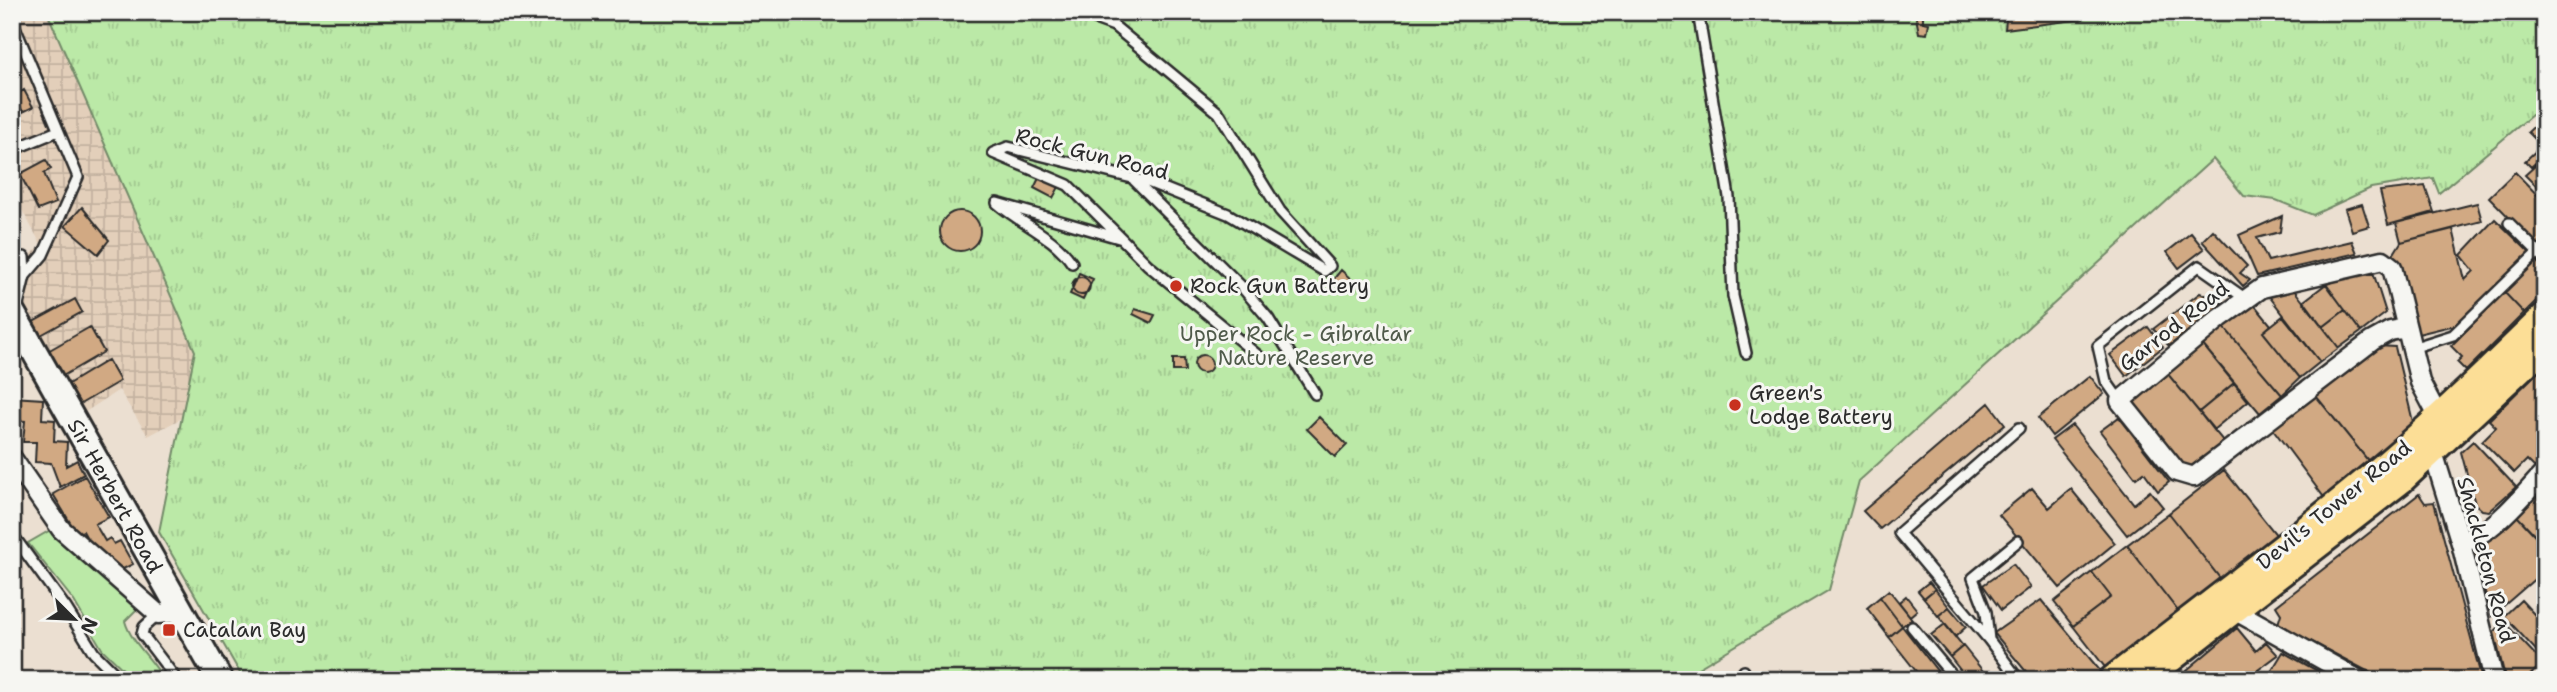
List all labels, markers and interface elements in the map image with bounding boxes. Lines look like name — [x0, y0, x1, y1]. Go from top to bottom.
street label: Rock Gun Road — [1013, 121, 1171, 187]
place label: Rock Gun Battery — [1190, 272, 1369, 300]
street label: Garrod Road — [2113, 274, 2235, 378]
marker: Rock Gun Battery — [1168, 278, 1184, 294]
park label: Upper Rock - Gibraltar Nature Reserve — [1180, 320, 1412, 372]
place label: Green's Lodge Battery — [1749, 379, 1893, 431]
marker: Green's Lodge Battery — [1727, 397, 1743, 413]
street label: Sir Herbert Road — [61, 414, 169, 578]
street label: Devil's Tower Road — [2251, 434, 2417, 576]
street label: Shackleton Road — [2450, 474, 2522, 646]
north arrow — [38, 584, 108, 654]
text: N — [75, 614, 104, 638]
place label: Catalan Bay — [183, 616, 306, 644]
marker: Catalan Bay — [161, 622, 177, 638]

